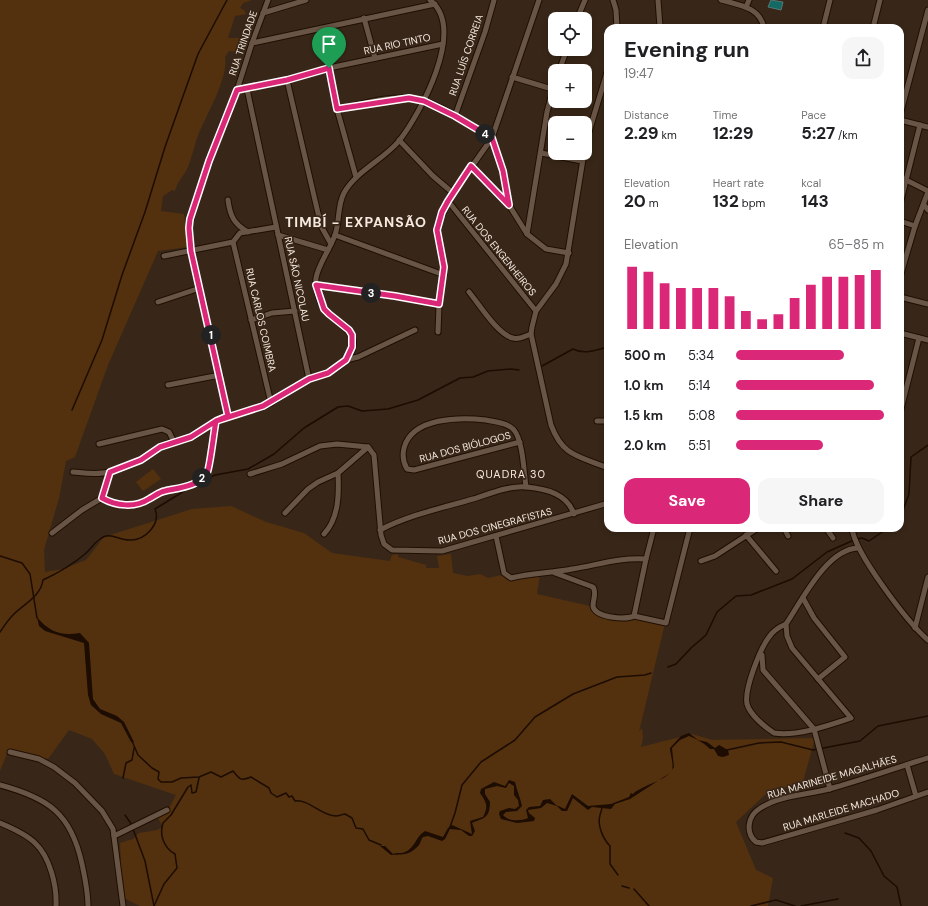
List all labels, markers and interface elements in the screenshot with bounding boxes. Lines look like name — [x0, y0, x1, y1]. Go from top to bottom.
street label: RUA TRINDADE — [226, 8, 260, 77]
street label: RUA LUÍS CORREIA — [446, 12, 486, 97]
map controls — [548, 12, 592, 160]
button: locate — [548, 12, 592, 56]
pin — [312, 27, 346, 68]
street label: RUA RIO TINTO — [362, 31, 432, 57]
icon: arrive — [318, 33, 340, 55]
text: Evening run — [624, 35, 750, 64]
button: share — [842, 37, 884, 79]
button: + — [548, 64, 592, 108]
text: 19:47 — [624, 65, 654, 82]
text: Distance — [624, 108, 669, 122]
text: Time — [713, 108, 738, 122]
text: Pace — [801, 108, 826, 122]
button: − — [548, 116, 592, 160]
text: 2.29 — [624, 122, 659, 144]
text: 12:29 — [713, 122, 754, 144]
text: 5:27 — [801, 122, 835, 144]
pin: 4 — [475, 124, 495, 144]
text: 4 — [481, 127, 489, 141]
text: km — [659, 128, 677, 142]
text: /km — [835, 128, 858, 142]
text: Elevation — [624, 176, 670, 190]
text: Heart rate — [713, 176, 764, 190]
text: kcal — [801, 176, 821, 190]
text: 20 — [624, 190, 646, 212]
text: 132 — [713, 190, 739, 212]
text: 143 — [801, 190, 829, 212]
text: m — [646, 196, 658, 210]
text: bpm — [739, 196, 765, 210]
street label: RUA DOS ENGENHEIROS — [459, 204, 539, 299]
district label: TIMBÍ - EXPANSÃO — [285, 213, 427, 231]
street label: RUA SÃO NICOLAU — [282, 235, 312, 323]
text: Elevation — [624, 236, 678, 253]
text: 65–85 m — [829, 236, 884, 253]
street label: RUA CARLOS COIMBRA — [243, 267, 279, 374]
pin: 3 — [361, 283, 381, 303]
text: 3 — [368, 286, 374, 300]
pin: 1 — [201, 325, 221, 345]
text: 1 — [209, 328, 213, 342]
text: 500 m — [624, 347, 666, 364]
text: 5:34 — [688, 347, 714, 364]
text: 1.0 km — [624, 377, 663, 394]
text: 5:14 — [688, 377, 711, 394]
text: 1.5 km — [624, 407, 663, 424]
text: 5:08 — [688, 407, 715, 424]
street label: RUA DOS BIÓLOGOS — [418, 428, 512, 465]
text: 2.0 km — [624, 437, 666, 454]
text: 5:51 — [688, 437, 711, 454]
district label: QUADRA 30 — [476, 467, 546, 481]
pin: 2 — [192, 468, 212, 488]
text: 2 — [199, 471, 205, 485]
button: Save — [624, 478, 750, 524]
button: Share — [758, 478, 884, 524]
street label: RUA DOS CINEGRAFISTAS — [437, 504, 554, 547]
street label: RUA MARINEIDE MAGALHÃES — [766, 752, 898, 802]
street label: RUA MARLEIDE MACHADO — [781, 786, 901, 834]

